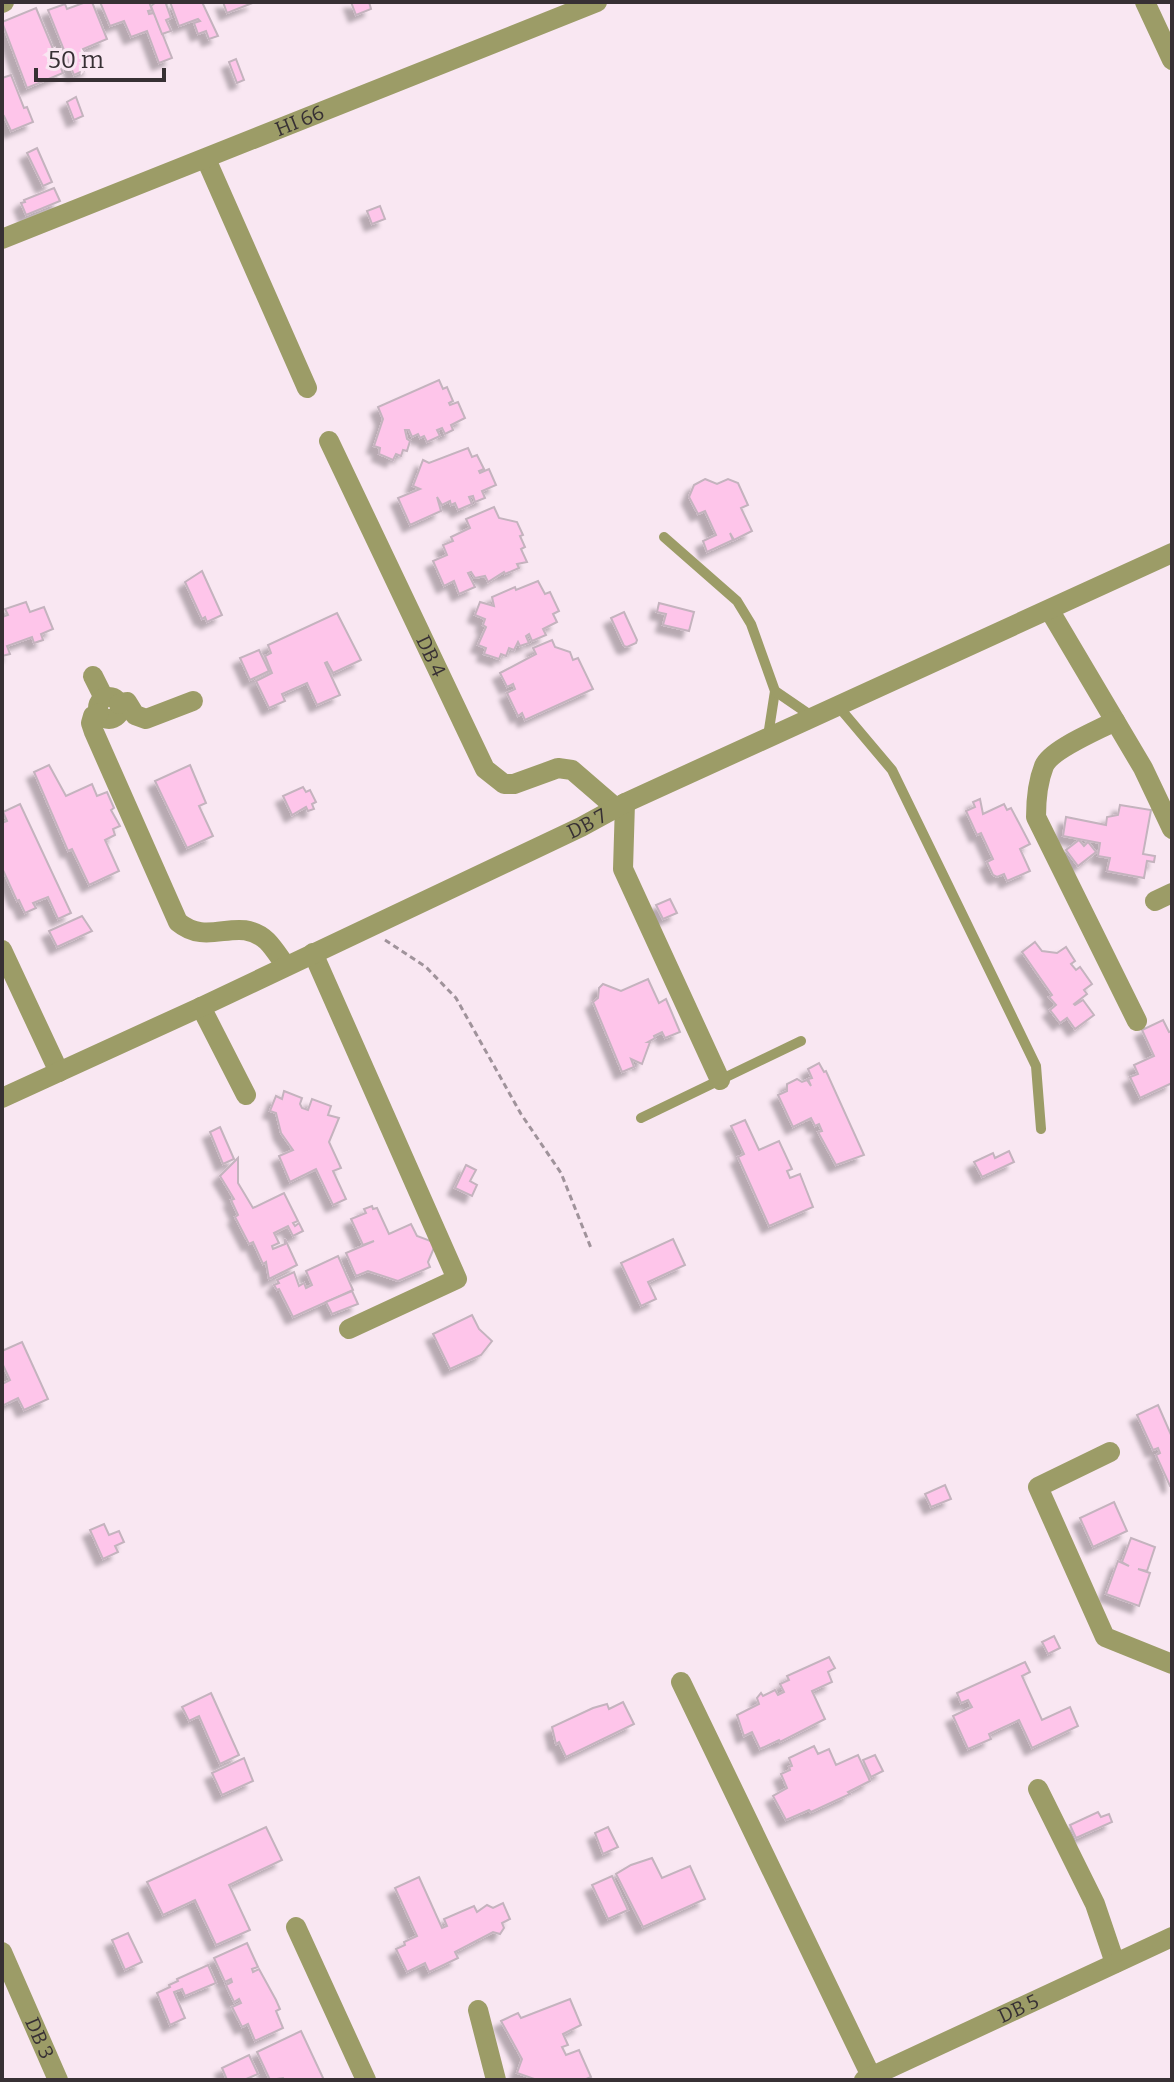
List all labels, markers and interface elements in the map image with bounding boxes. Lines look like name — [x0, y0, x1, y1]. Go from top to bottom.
scale bar — [36, 32, 164, 82]
text: 50 m — [48, 46, 104, 74]
street label: HI 66 — [271, 100, 327, 141]
street label: DB 4 — [411, 631, 451, 681]
street label: DB 7 — [563, 803, 611, 844]
street label: DB 5 — [994, 1989, 1042, 2028]
street label: DB 3 — [20, 2014, 59, 2062]

